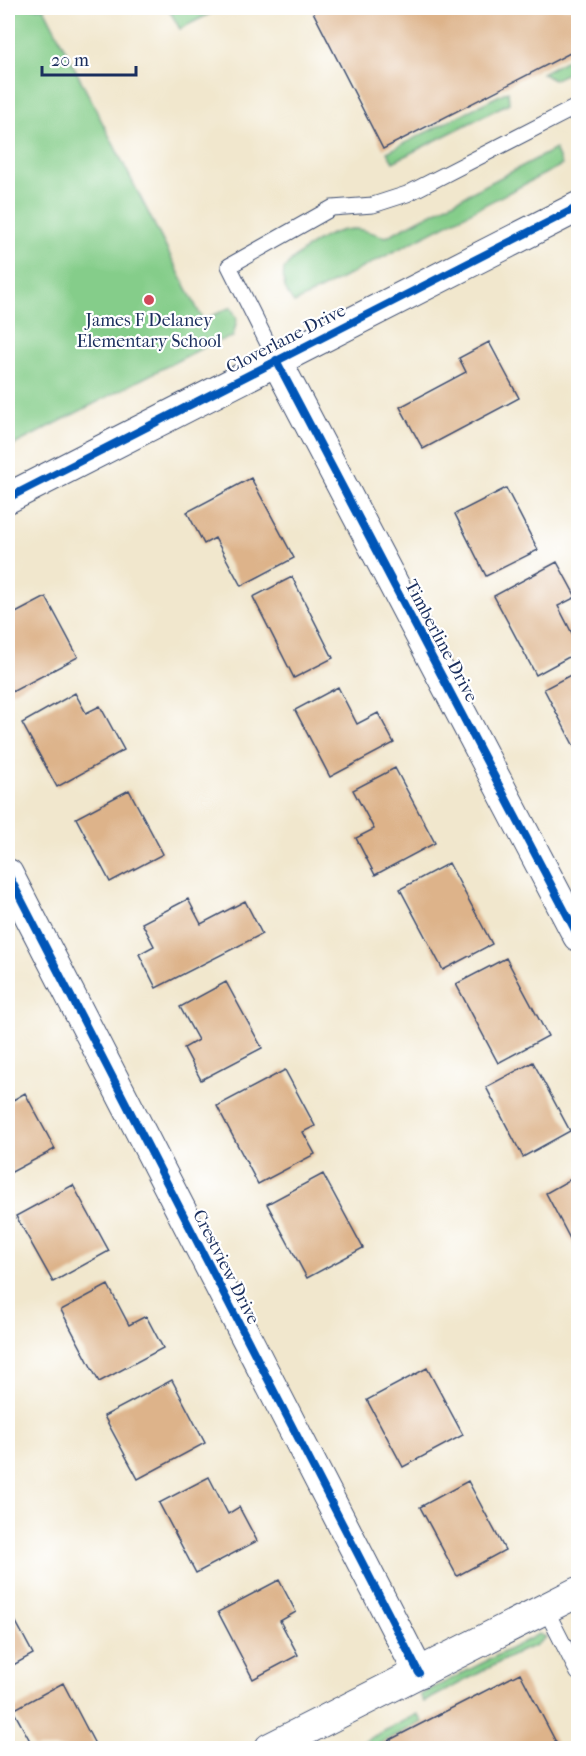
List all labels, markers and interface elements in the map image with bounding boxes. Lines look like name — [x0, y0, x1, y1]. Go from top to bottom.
scale bar — [42, 39, 136, 77]
text: 20 m — [51, 50, 89, 71]
marker: James F Delaney Elementary School — [142, 293, 156, 307]
street label: Cloverlane Drive — [223, 300, 349, 378]
place label: James F Delaney Elementary School — [77, 310, 221, 352]
street label: Timberline Drive — [400, 576, 482, 706]
street label: Crestview Drive — [188, 1206, 264, 1328]

